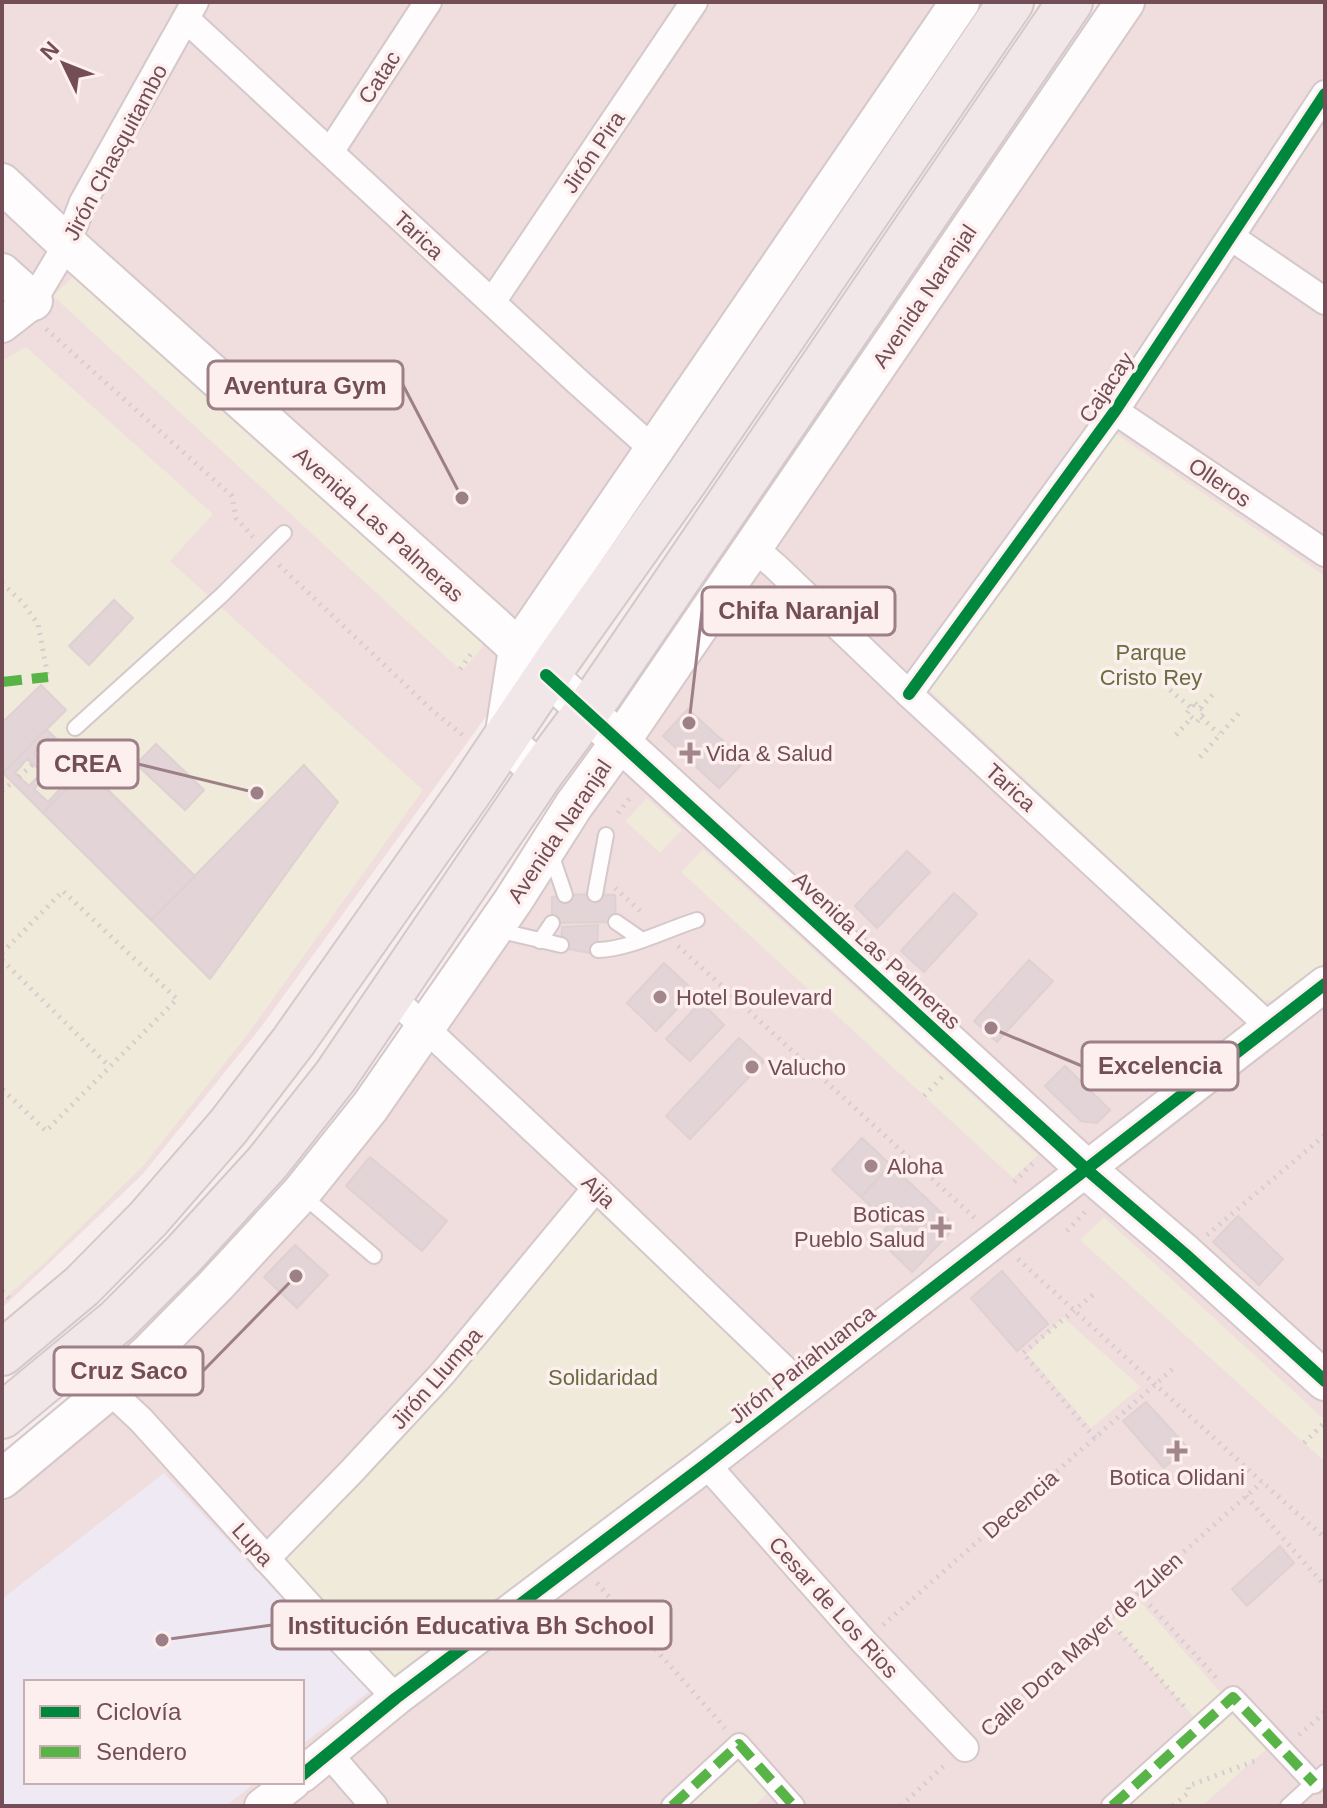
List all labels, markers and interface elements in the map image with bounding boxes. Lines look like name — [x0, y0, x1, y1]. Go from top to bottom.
north arrow — [24, 24, 104, 104]
text: N — [35, 36, 64, 65]
street label: Catac — [353, 46, 406, 108]
street label: Jirón Chasquitambo — [58, 60, 172, 244]
street label: Jirón Pira — [557, 106, 630, 198]
street label: Tarica — [389, 206, 449, 265]
street label: Avenida Naranjal — [867, 220, 982, 373]
street label: Cajacay — [1074, 347, 1139, 427]
callout: Aventura Gym — [208, 361, 403, 409]
text: Aventura Gym — [223, 372, 387, 399]
street label: Avenida Las Palmeras — [289, 442, 469, 607]
street label: Olleros — [1184, 453, 1256, 512]
callout: Chifa Naranjal — [702, 587, 895, 635]
text: Chifa Naranjal — [718, 597, 880, 624]
park label: Parque Cristo Rey — [1100, 640, 1202, 690]
callout: CREA — [38, 740, 138, 788]
place label: Vida & Salud — [706, 741, 833, 766]
marker: Vida & Salud — [681, 744, 699, 762]
text: CREA — [54, 750, 122, 777]
street label: Avenida Naranjal — [502, 755, 617, 908]
street label: Tarica — [980, 758, 1041, 817]
street label: Avenida Las Palmeras — [788, 866, 966, 1034]
place label: Hotel Boulevard — [676, 985, 833, 1010]
marker: Hotel Boulevard — [651, 988, 669, 1006]
callout: Excelencia — [1082, 1042, 1238, 1090]
text: Excelencia — [1098, 1052, 1223, 1079]
place label: Valucho — [768, 1055, 846, 1080]
marker: Valucho — [743, 1058, 761, 1076]
place label: Aloha — [887, 1154, 944, 1179]
marker: Aloha — [862, 1157, 880, 1175]
street label: Aija — [577, 1170, 621, 1214]
place label: Boticas Pueblo Salud — [794, 1202, 925, 1252]
marker: Boticas Pueblo Salud — [932, 1218, 950, 1236]
street label: Jirón Pariahuanca — [725, 1299, 880, 1429]
street label: Jirón Llumpa — [386, 1322, 488, 1434]
callout: Cruz Saco — [54, 1347, 203, 1395]
text: Cruz Saco — [70, 1357, 188, 1384]
park label: Solidaridad — [548, 1365, 658, 1390]
marker: Botica Olidani — [1168, 1442, 1186, 1460]
street label: Decencia — [978, 1464, 1064, 1544]
place label: Botica Olidani — [1109, 1465, 1245, 1490]
street label: Lupa — [227, 1518, 279, 1571]
street label: Cesar de Los Rios — [764, 1532, 903, 1683]
street label: Calle Dora Mayer de Zulen — [975, 1547, 1187, 1742]
callout: Institución Educativa Bh School — [272, 1601, 671, 1649]
text: Institución Educativa Bh School — [288, 1612, 654, 1639]
legend — [24, 1680, 304, 1784]
text: Ciclovía — [96, 1698, 182, 1725]
text: Sendero — [96, 1738, 187, 1765]

